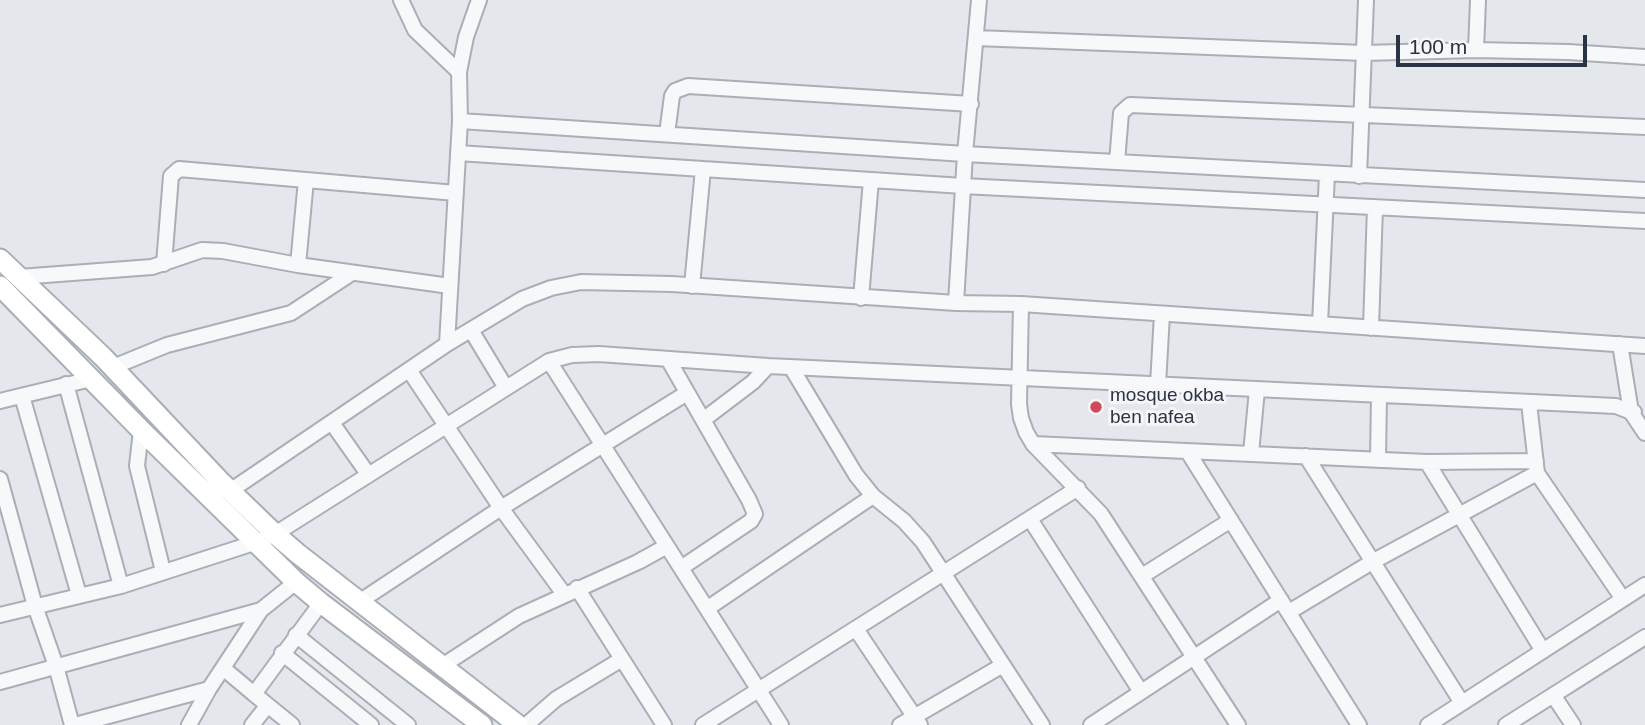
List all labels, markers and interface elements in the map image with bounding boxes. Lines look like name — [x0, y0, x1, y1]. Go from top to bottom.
scale bar — [1400, 21, 1591, 65]
text: 100 m — [1409, 35, 1467, 58]
place label: mosque okba ben nafea — [1110, 385, 1224, 429]
marker: mosque okba ben nafea — [1088, 399, 1104, 415]

